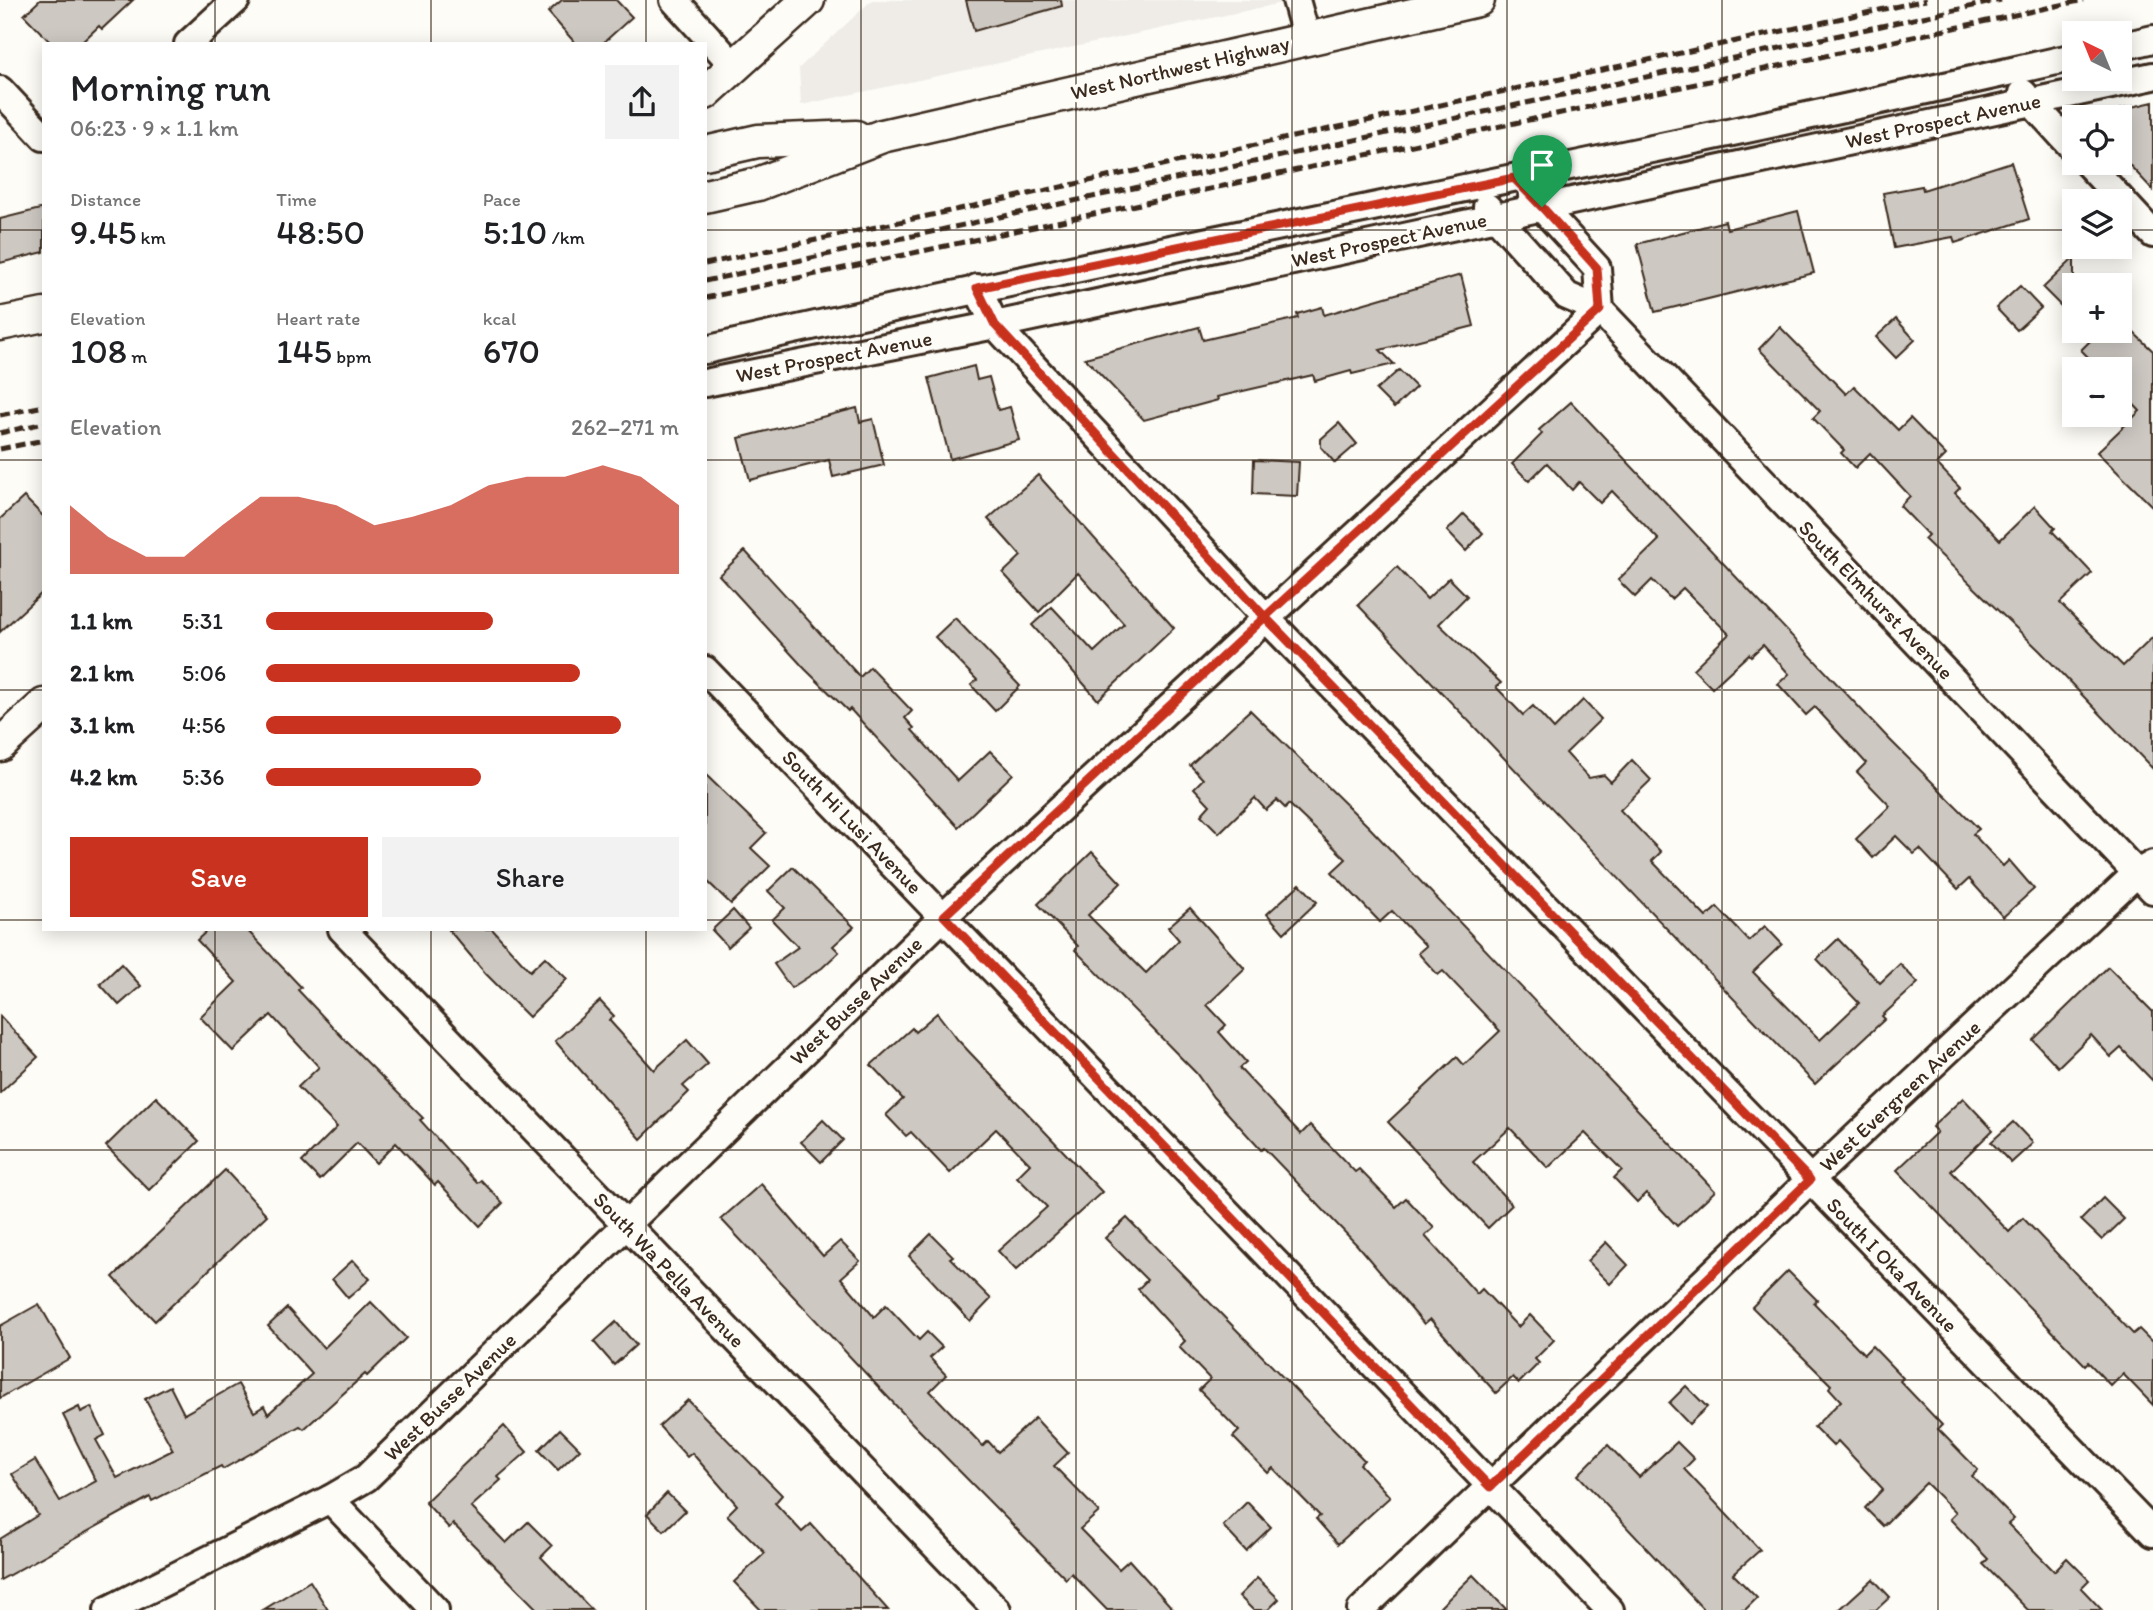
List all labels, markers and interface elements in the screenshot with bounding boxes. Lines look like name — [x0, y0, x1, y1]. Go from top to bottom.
north arrow — [2062, 21, 2132, 91]
map controls — [2062, 21, 2132, 427]
street label: West Northwest Highway — [1068, 30, 1292, 105]
text: Morning run — [70, 65, 271, 111]
button: share — [605, 65, 679, 139]
street label: West Prospect Avenue — [1843, 88, 2043, 153]
button: locate — [2062, 105, 2132, 175]
text: 06:23 · 9 × 1.1 km — [70, 114, 239, 142]
pin — [1512, 135, 1572, 207]
icon: arrive — [1523, 146, 1561, 184]
text: Distance — [70, 188, 141, 211]
text: Time — [276, 188, 317, 211]
text: Pace — [483, 188, 521, 211]
button: layers — [2062, 189, 2132, 259]
street label: West Prospect Avenue — [1289, 207, 1489, 272]
text: 9.45 — [70, 211, 136, 253]
text: 48:50 — [276, 211, 365, 253]
text: 5:10 — [483, 211, 547, 253]
text: km — [136, 226, 166, 249]
text: /km — [547, 226, 585, 249]
button: + — [2062, 273, 2132, 343]
text: Elevation — [70, 307, 146, 330]
text: Heart rate — [276, 307, 360, 330]
text: kcal — [483, 307, 516, 330]
street label: West Prospect Avenue — [734, 325, 934, 388]
text: 108 — [70, 330, 127, 372]
text: 145 — [276, 330, 332, 372]
text: 670 — [483, 330, 540, 372]
text: m — [127, 345, 147, 368]
text: bpm — [332, 345, 372, 368]
button: − — [2062, 357, 2132, 427]
text: Elevation — [70, 413, 161, 441]
text: 262–271 m — [571, 413, 679, 441]
street label: South Elmhurst Avenue — [1794, 515, 1959, 685]
text: 1.1 km — [70, 607, 133, 635]
text: 5:31 — [182, 607, 223, 635]
text: 2.1 km — [70, 659, 134, 687]
text: 5:06 — [182, 659, 226, 687]
text: 3.1 km — [70, 711, 134, 739]
text: 4:56 — [182, 711, 226, 739]
street label: South Hi Lusi Avenue — [777, 744, 928, 899]
text: 4.2 km — [70, 763, 137, 791]
text: 5:36 — [182, 763, 224, 791]
button: Save — [70, 837, 368, 917]
button: Share — [382, 837, 679, 917]
street label: West Busse Avenue — [784, 931, 927, 1070]
street label: West Evergreen Avenue — [1814, 1014, 1985, 1177]
street label: South Wa Pella Avenue — [588, 1187, 750, 1353]
street label: South I Oka Avenue — [1822, 1192, 1963, 1337]
street label: West Busse Avenue — [378, 1327, 521, 1466]

